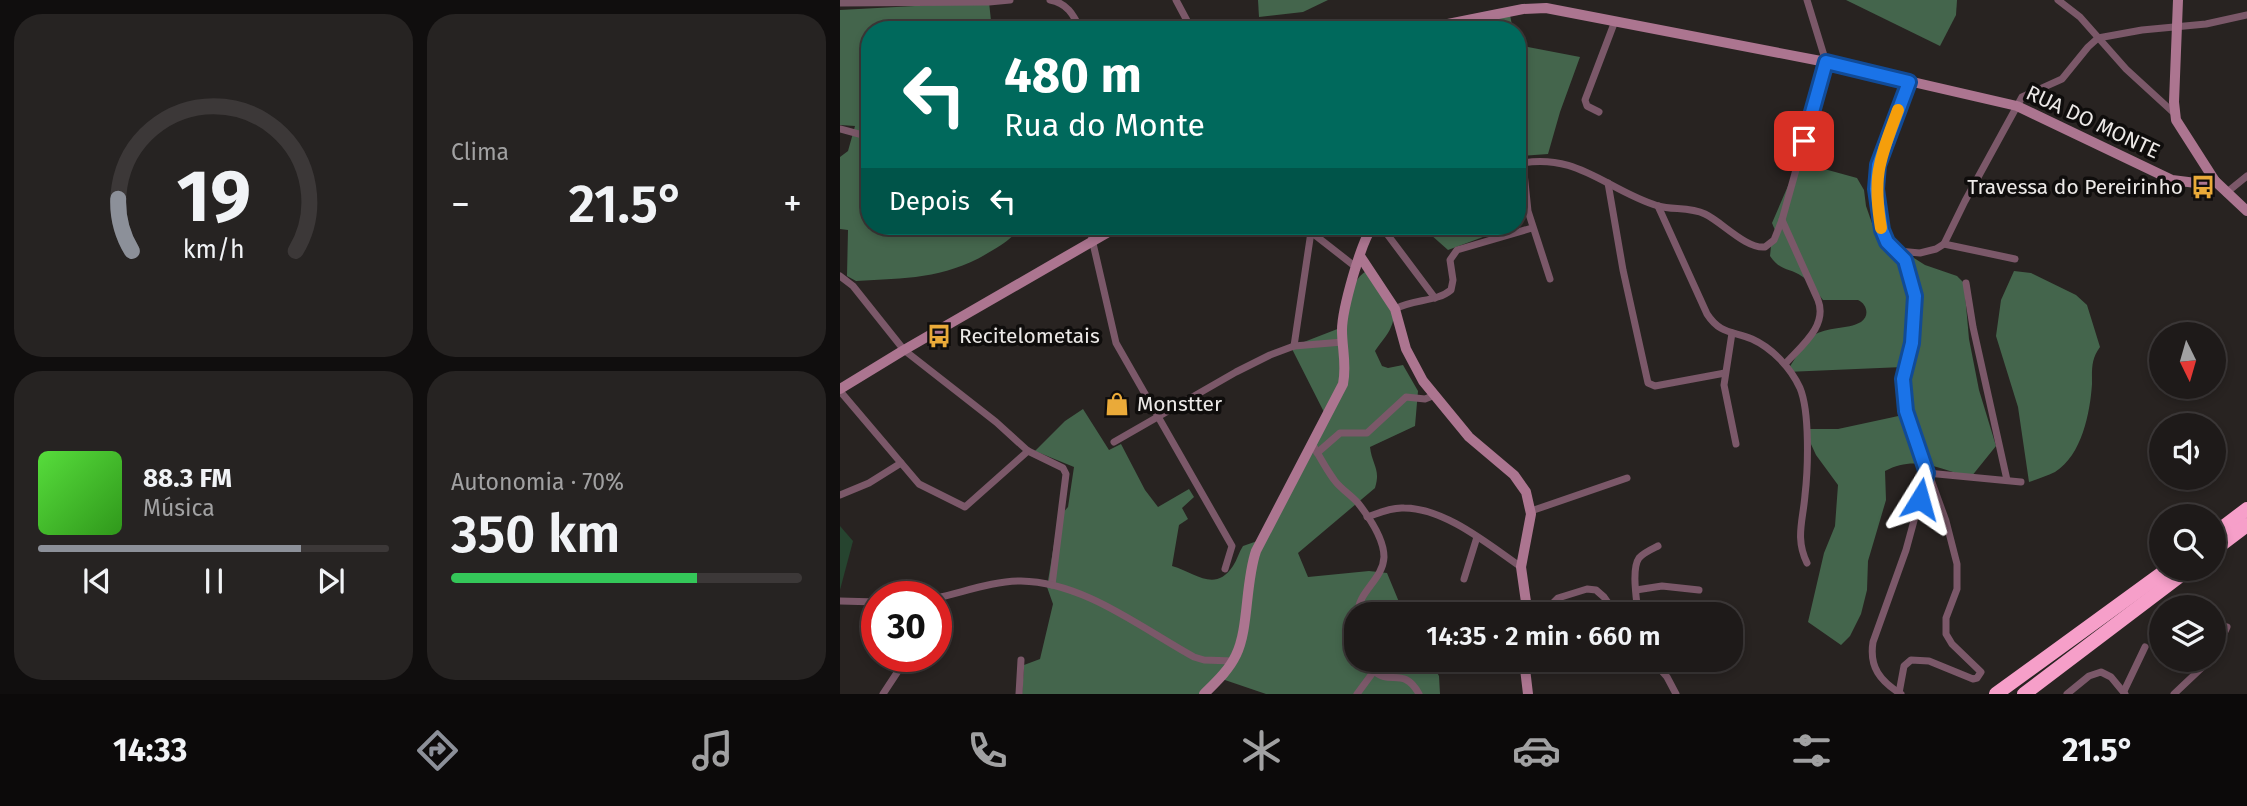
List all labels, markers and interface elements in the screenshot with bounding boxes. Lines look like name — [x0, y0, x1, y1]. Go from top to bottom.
text: 480 m — [1004, 46, 1142, 105]
icon: left — [889, 49, 980, 140]
street label: RUA DO MONTE — [2022, 80, 2164, 164]
text: Rua do Monte — [1004, 106, 1205, 144]
pin — [1774, 111, 1834, 171]
icon: arrive — [1785, 122, 1823, 160]
text: Clima — [451, 138, 509, 166]
text: 19 — [176, 154, 251, 241]
text: 21.5° — [568, 173, 685, 236]
bus stop icon: Travessa do Pereirinho — [2189, 173, 2217, 201]
place label: Travessa do Pereirinho — [1967, 174, 2183, 200]
text: − — [451, 181, 470, 227]
text: + — [783, 181, 802, 227]
icon: left — [984, 182, 1022, 220]
text: Depois — [889, 186, 970, 217]
text: km/h — [183, 235, 244, 265]
bus stop icon: Recitelometais — [925, 322, 953, 350]
north arrow — [2149, 322, 2226, 399]
map controls — [2149, 322, 2226, 672]
place label: Recitelometais — [959, 323, 1100, 349]
shop icon: Monstter — [1103, 390, 1131, 418]
place label: Monstter — [1137, 391, 1222, 417]
button: sound — [2149, 413, 2226, 490]
position arrow — [1883, 462, 1957, 536]
text: 88.3 FM — [143, 463, 232, 494]
text: Autonomia · 70% — [451, 468, 624, 496]
text: Música — [143, 494, 215, 522]
text: 350 km — [451, 503, 620, 566]
button: search — [2149, 504, 2226, 581]
icon: previous — [78, 562, 116, 600]
icon: pause — [195, 562, 233, 600]
icon: next — [312, 562, 350, 600]
speed limit sign: 30 — [861, 581, 952, 672]
button: layers — [2149, 595, 2226, 672]
text: 14:35 · 2 min · 660 m — [1426, 621, 1661, 652]
icon: directions — [413, 726, 462, 775]
icon: music — [688, 726, 737, 775]
icon: phone — [963, 726, 1012, 775]
icon: climate — [1237, 726, 1286, 775]
icon: car — [1512, 726, 1561, 775]
icon: filters — [1787, 726, 1836, 775]
text: 14:33 — [113, 731, 187, 769]
text: 21.5° — [2062, 731, 2134, 769]

